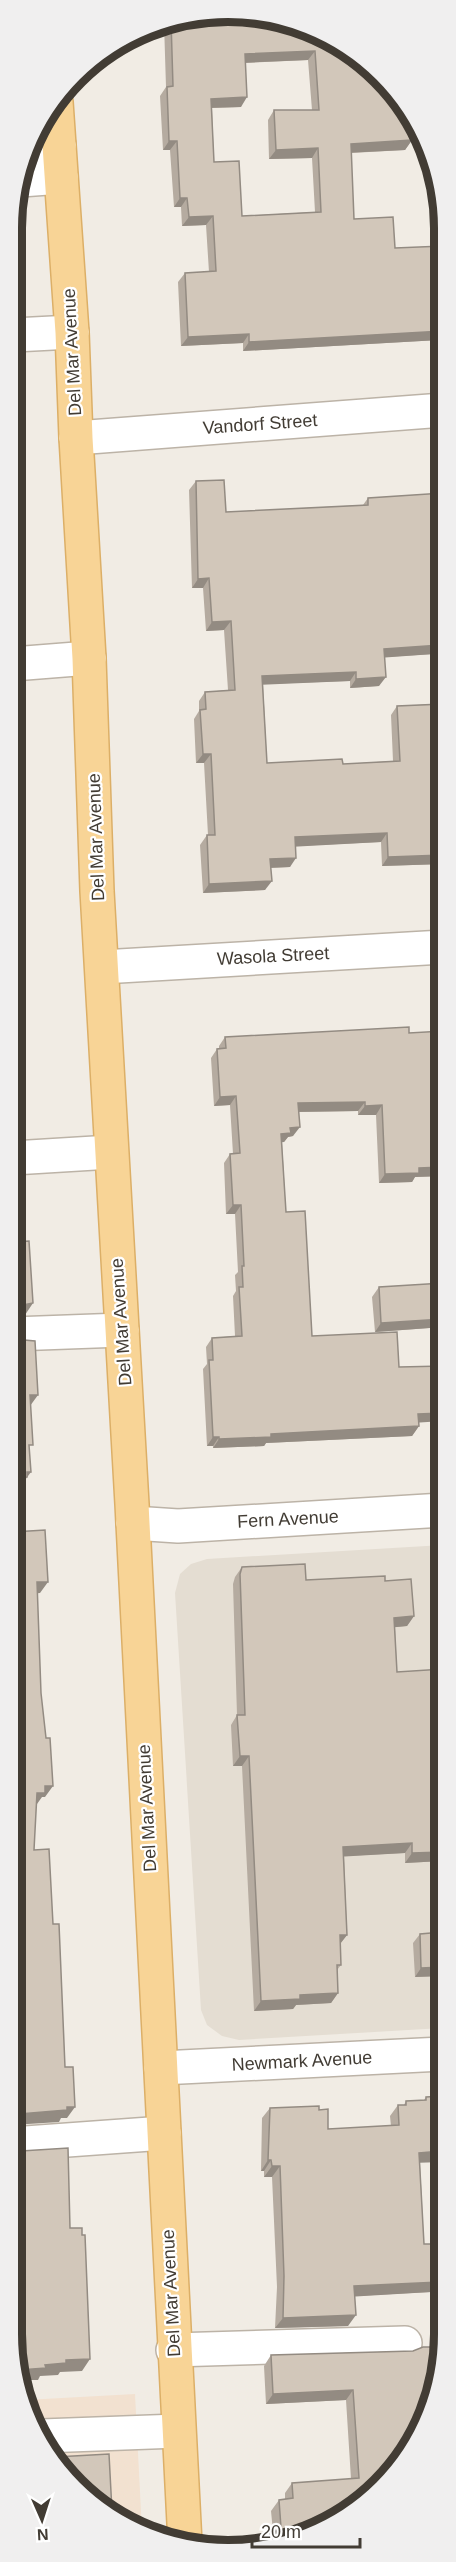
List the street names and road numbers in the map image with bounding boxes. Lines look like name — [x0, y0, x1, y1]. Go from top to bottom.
street label: Del Mar Avenue — [59, 288, 85, 416]
street label: Vandorf Street — [202, 410, 318, 438]
street label: Del Mar Avenue — [84, 773, 108, 901]
street label: Wasola Street — [216, 943, 330, 969]
street label: Del Mar Avenue — [107, 1258, 135, 1386]
street label: Fern Avenue — [237, 1506, 339, 1532]
street label: Del Mar Avenue — [134, 1744, 160, 1872]
street label: Newmark Avenue — [231, 2047, 373, 2075]
street label: Del Mar Avenue — [158, 2229, 184, 2357]

